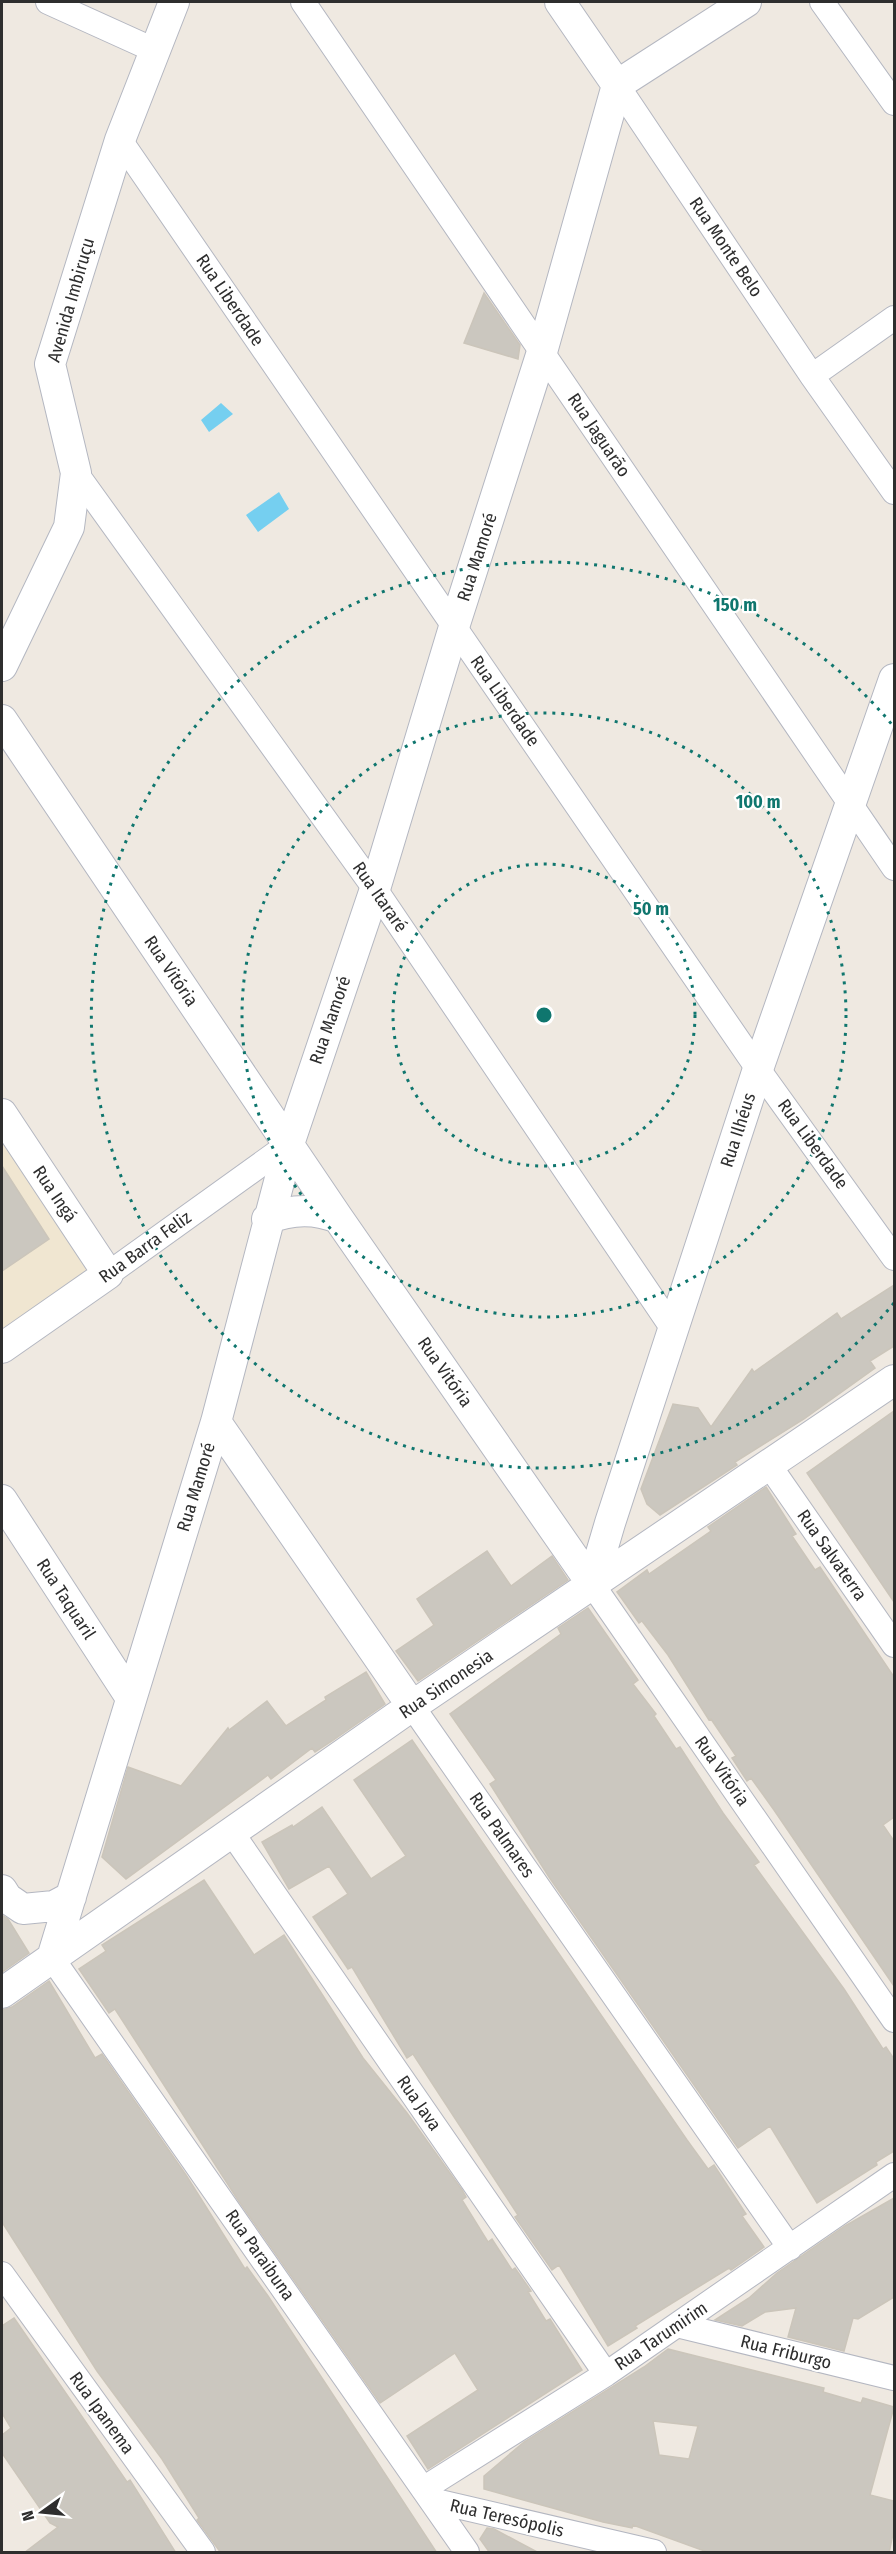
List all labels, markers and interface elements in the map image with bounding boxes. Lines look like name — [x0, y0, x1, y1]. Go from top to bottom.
street label: Rua Monte Belo — [685, 193, 767, 301]
street label: Avenida Imbiruçu — [43, 235, 99, 365]
street label: Rua Liberdade — [191, 250, 269, 350]
street label: Rua Jaguarão — [563, 389, 635, 481]
street label: Rua Mamoré — [452, 510, 502, 604]
text: 150 m — [713, 594, 757, 616]
street label: Rua Liberdade — [466, 651, 544, 751]
text: 100 m — [736, 791, 780, 813]
street label: Rua Itararé — [348, 858, 412, 936]
text: 50 m — [633, 898, 669, 920]
street label: Rua Vitória — [139, 931, 203, 1011]
street label: Rua Mamoré — [305, 973, 355, 1067]
centre of rings — [534, 1005, 554, 1025]
street label: Rua Ilhéus — [716, 1090, 760, 1170]
street label: Rua Liberdade — [773, 1095, 853, 1193]
street label: Rua Ingá — [28, 1162, 82, 1227]
street label: Rua Barra Feliz — [95, 1206, 195, 1288]
street label: Rua Vitória — [413, 1333, 477, 1412]
street label: Rua Mamoré — [172, 1440, 220, 1534]
street label: Rua Salvaterra — [792, 1505, 872, 1605]
street label: Rua Taquaril — [32, 1554, 100, 1644]
street label: Rua Simonesia — [395, 1644, 497, 1723]
street label: Rua Vitória — [690, 1732, 754, 1811]
street label: Rua Palmares — [465, 1788, 540, 1882]
street label: Rua Java — [392, 2071, 446, 2135]
street label: Rua Paraibuna — [221, 2205, 299, 2305]
street label: Rua Tarumirim — [610, 2297, 712, 2375]
street label: Rua Friburgo — [738, 2330, 834, 2374]
street label: Rua Ipanema — [65, 2368, 139, 2459]
north arrow — [12, 2482, 72, 2542]
street label: Rua Teresópolis — [448, 2494, 566, 2542]
text: N — [18, 2509, 38, 2523]

